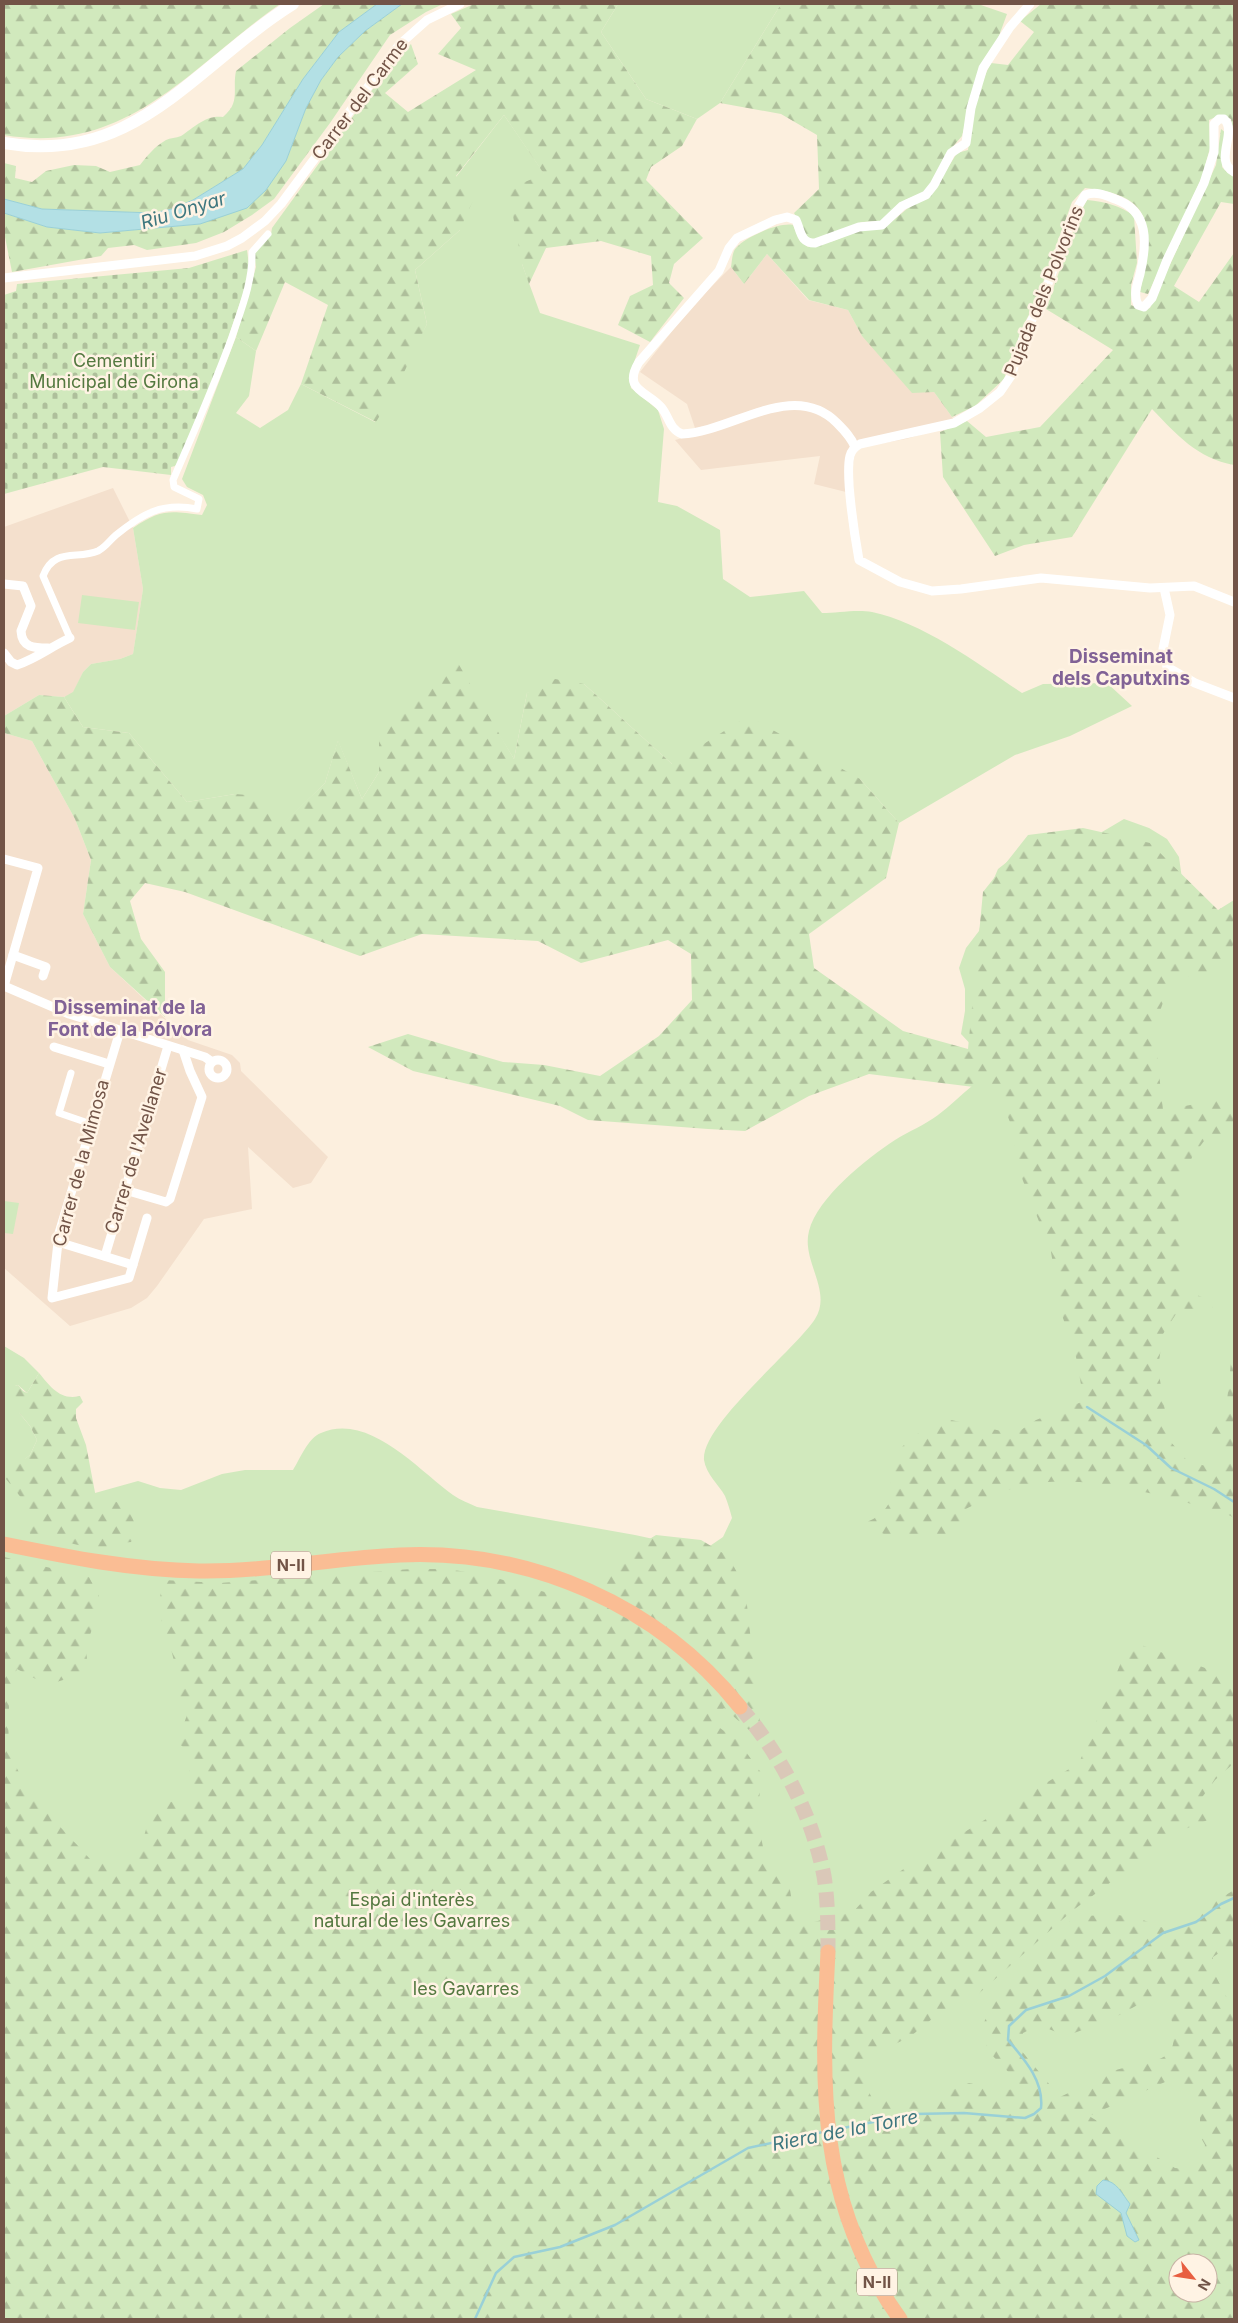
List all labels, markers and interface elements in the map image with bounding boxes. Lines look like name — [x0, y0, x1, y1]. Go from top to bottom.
street label: Carrer del Carme — [307, 34, 412, 164]
water label: Riu Onyar — [138, 186, 229, 234]
street label: Pujada dels Polvorins — [1000, 203, 1087, 379]
park label: Cementiri Municipal de Girona — [29, 350, 199, 392]
district label: Disseminat dels Caputxins — [1052, 645, 1190, 690]
district label: Disseminat de la Font de la Pólvora — [48, 996, 212, 1041]
street label: Carrer de l'Avellaner — [100, 1065, 171, 1236]
street label: Carrer de la Mimosa — [48, 1077, 113, 1249]
road number: N-II — [271, 1552, 311, 1578]
park label: Espai d'interès natural de les Gavarres — [314, 1889, 510, 1931]
park label: les Gavarres — [413, 1978, 519, 1999]
water label: Riera de la Torre — [770, 2105, 920, 2156]
north arrow — [1168, 2253, 1218, 2303]
road number: N-II — [857, 2268, 897, 2296]
text: N — [1195, 2276, 1215, 2294]

